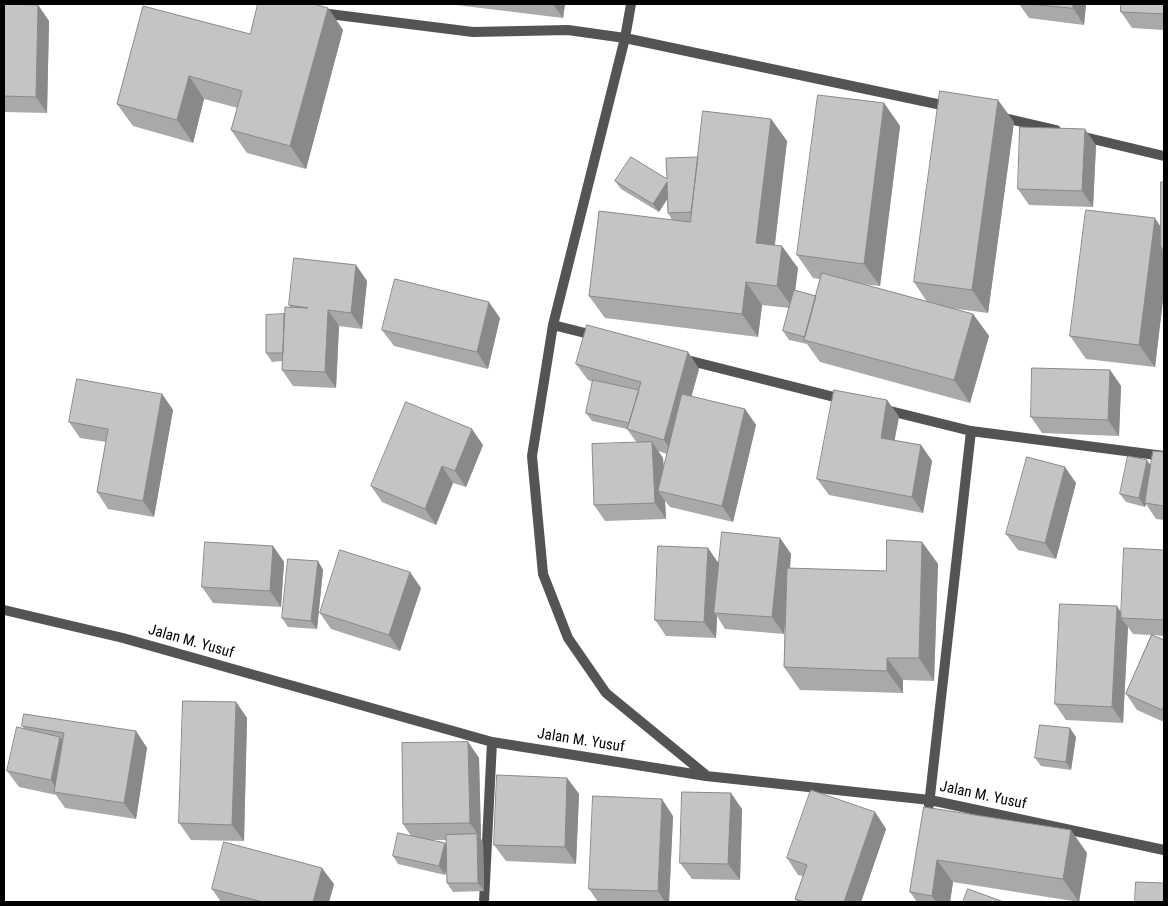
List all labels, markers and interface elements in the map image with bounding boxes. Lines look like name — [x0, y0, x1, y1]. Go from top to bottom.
street label: Jalan M. Yusuf — [146, 621, 236, 663]
street label: Jalan M. Yusuf — [536, 725, 626, 757]
street label: Jalan M. Yusuf — [938, 778, 1028, 814]

